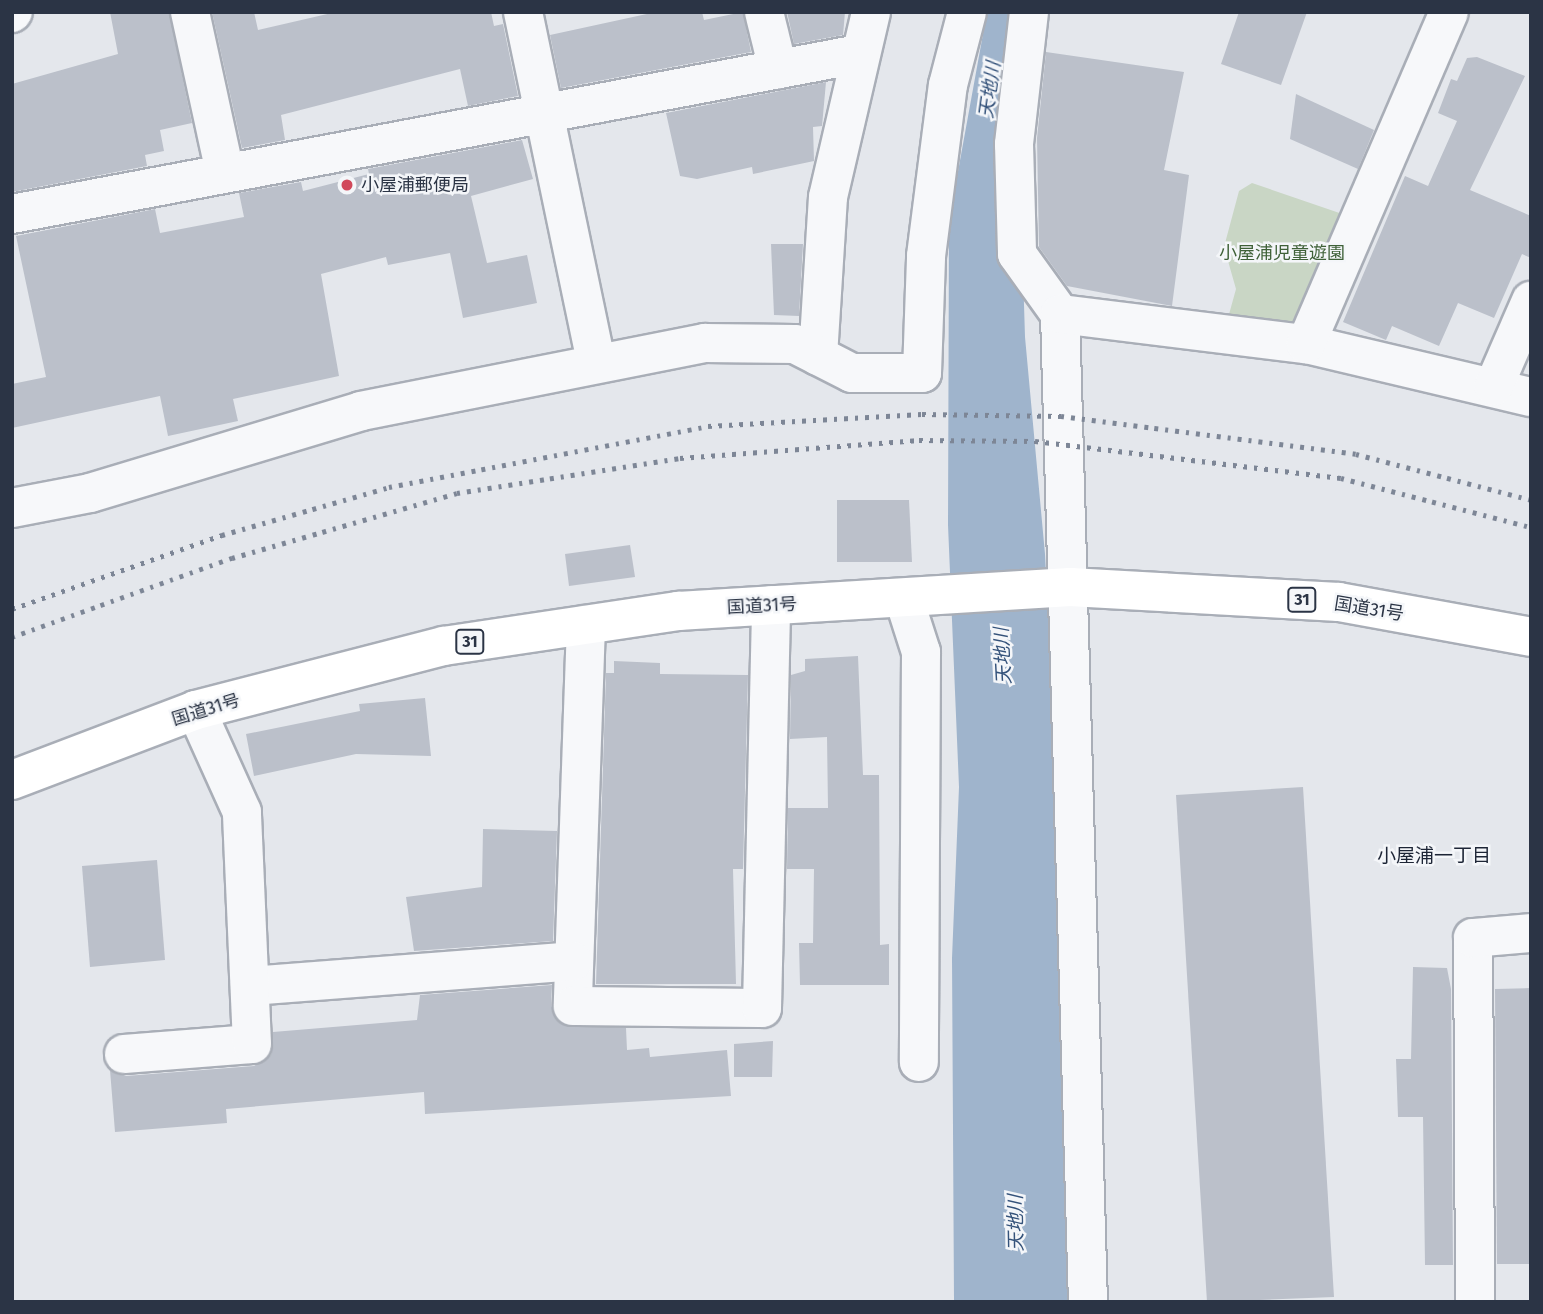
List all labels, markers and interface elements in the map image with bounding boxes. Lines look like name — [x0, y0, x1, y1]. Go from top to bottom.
water label: 天地川 — [975, 60, 1005, 120]
place label: 小屋浦郵便局 — [361, 174, 469, 196]
marker: 小屋浦郵便局 — [339, 177, 355, 193]
park label: 小屋浦児童遊園 — [1219, 242, 1345, 264]
road number: 31 — [1286, 587, 1318, 612]
street label: 国道31号 — [726, 593, 798, 619]
street label: 国道31号 — [1333, 593, 1405, 625]
water label: 天地川 — [990, 627, 1016, 685]
road number: 31 — [454, 629, 486, 654]
street label: 国道31号 — [169, 689, 243, 731]
district label: 小屋浦一丁目 — [1377, 845, 1491, 867]
water label: 天地川 — [1004, 1194, 1028, 1252]

